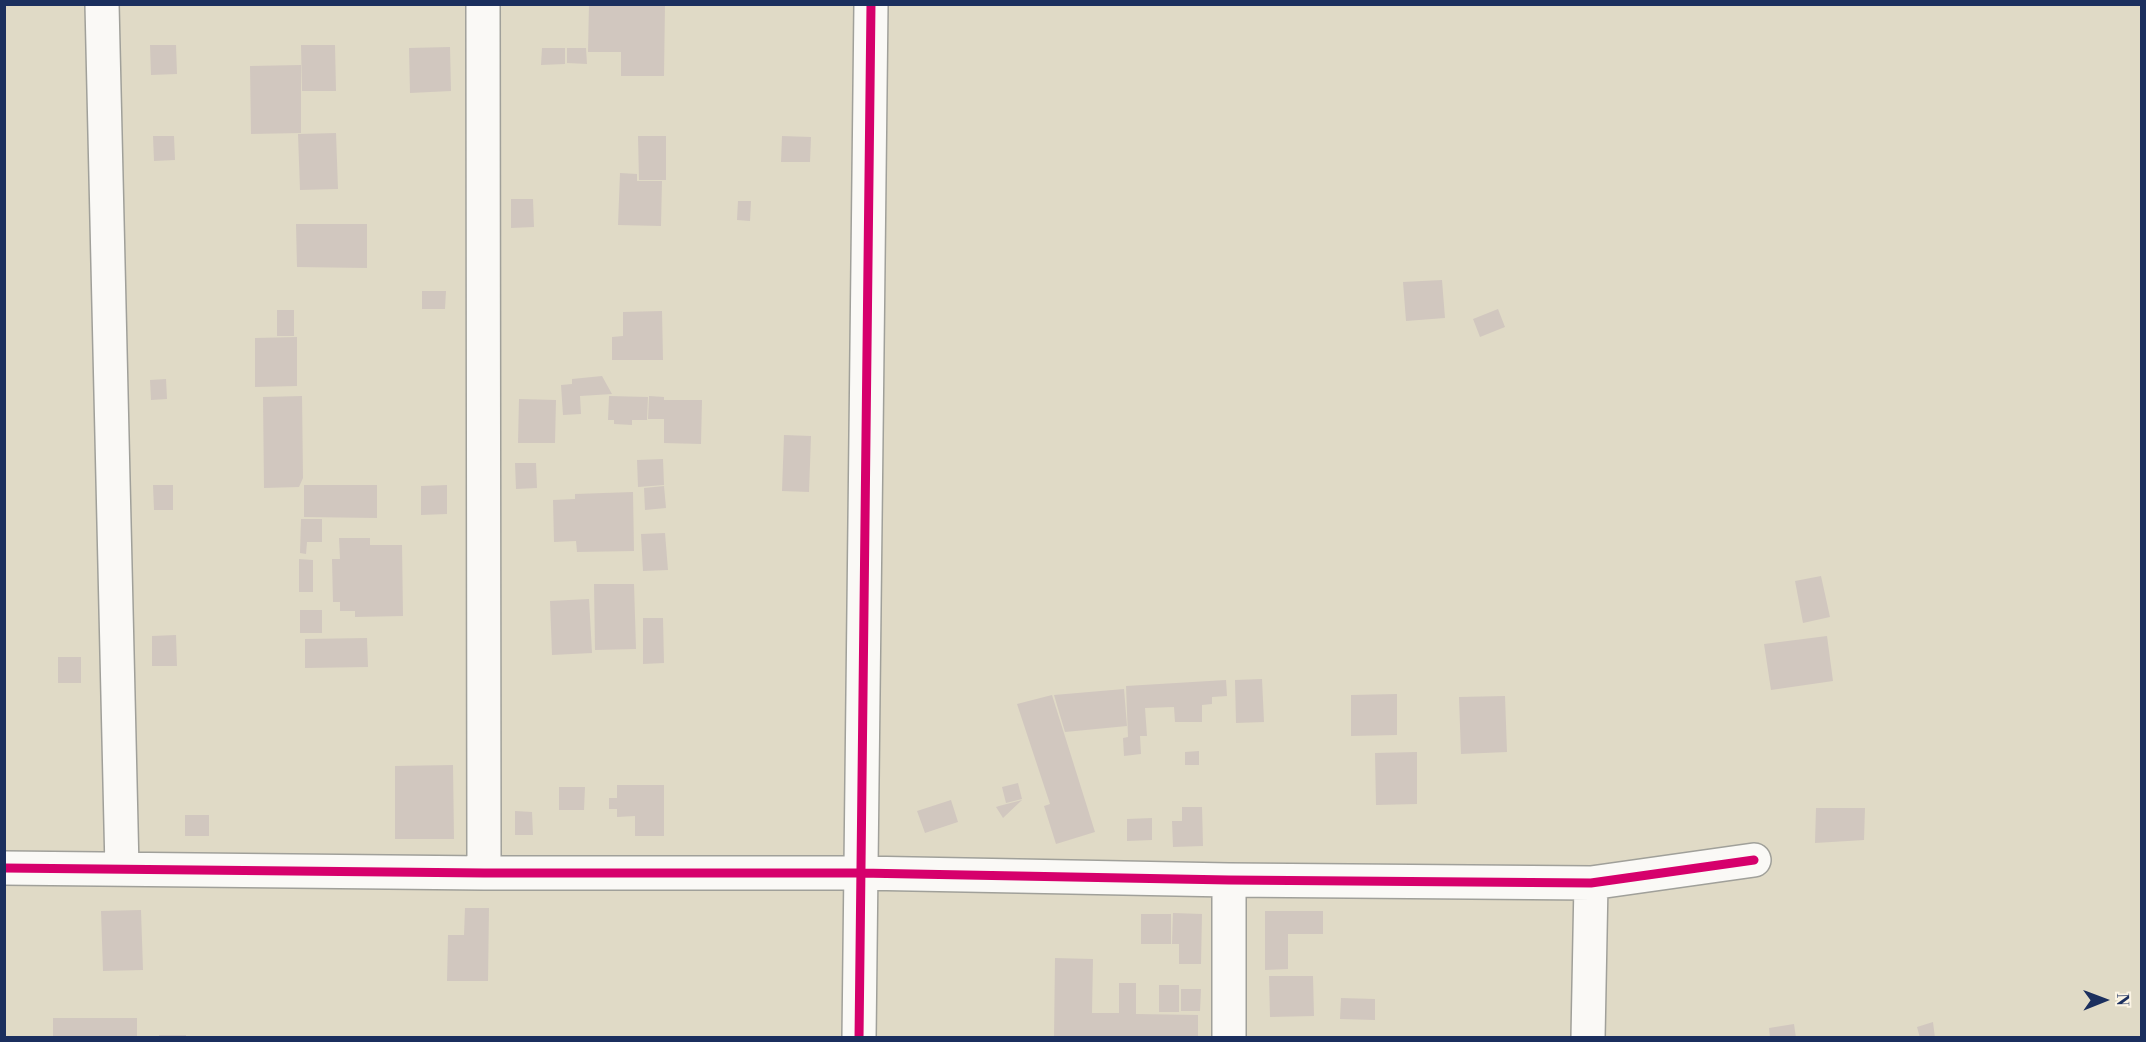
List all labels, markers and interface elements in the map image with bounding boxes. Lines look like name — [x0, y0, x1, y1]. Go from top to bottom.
north arrow — [2074, 970, 2134, 1030]
text: N — [2112, 993, 2132, 1006]

